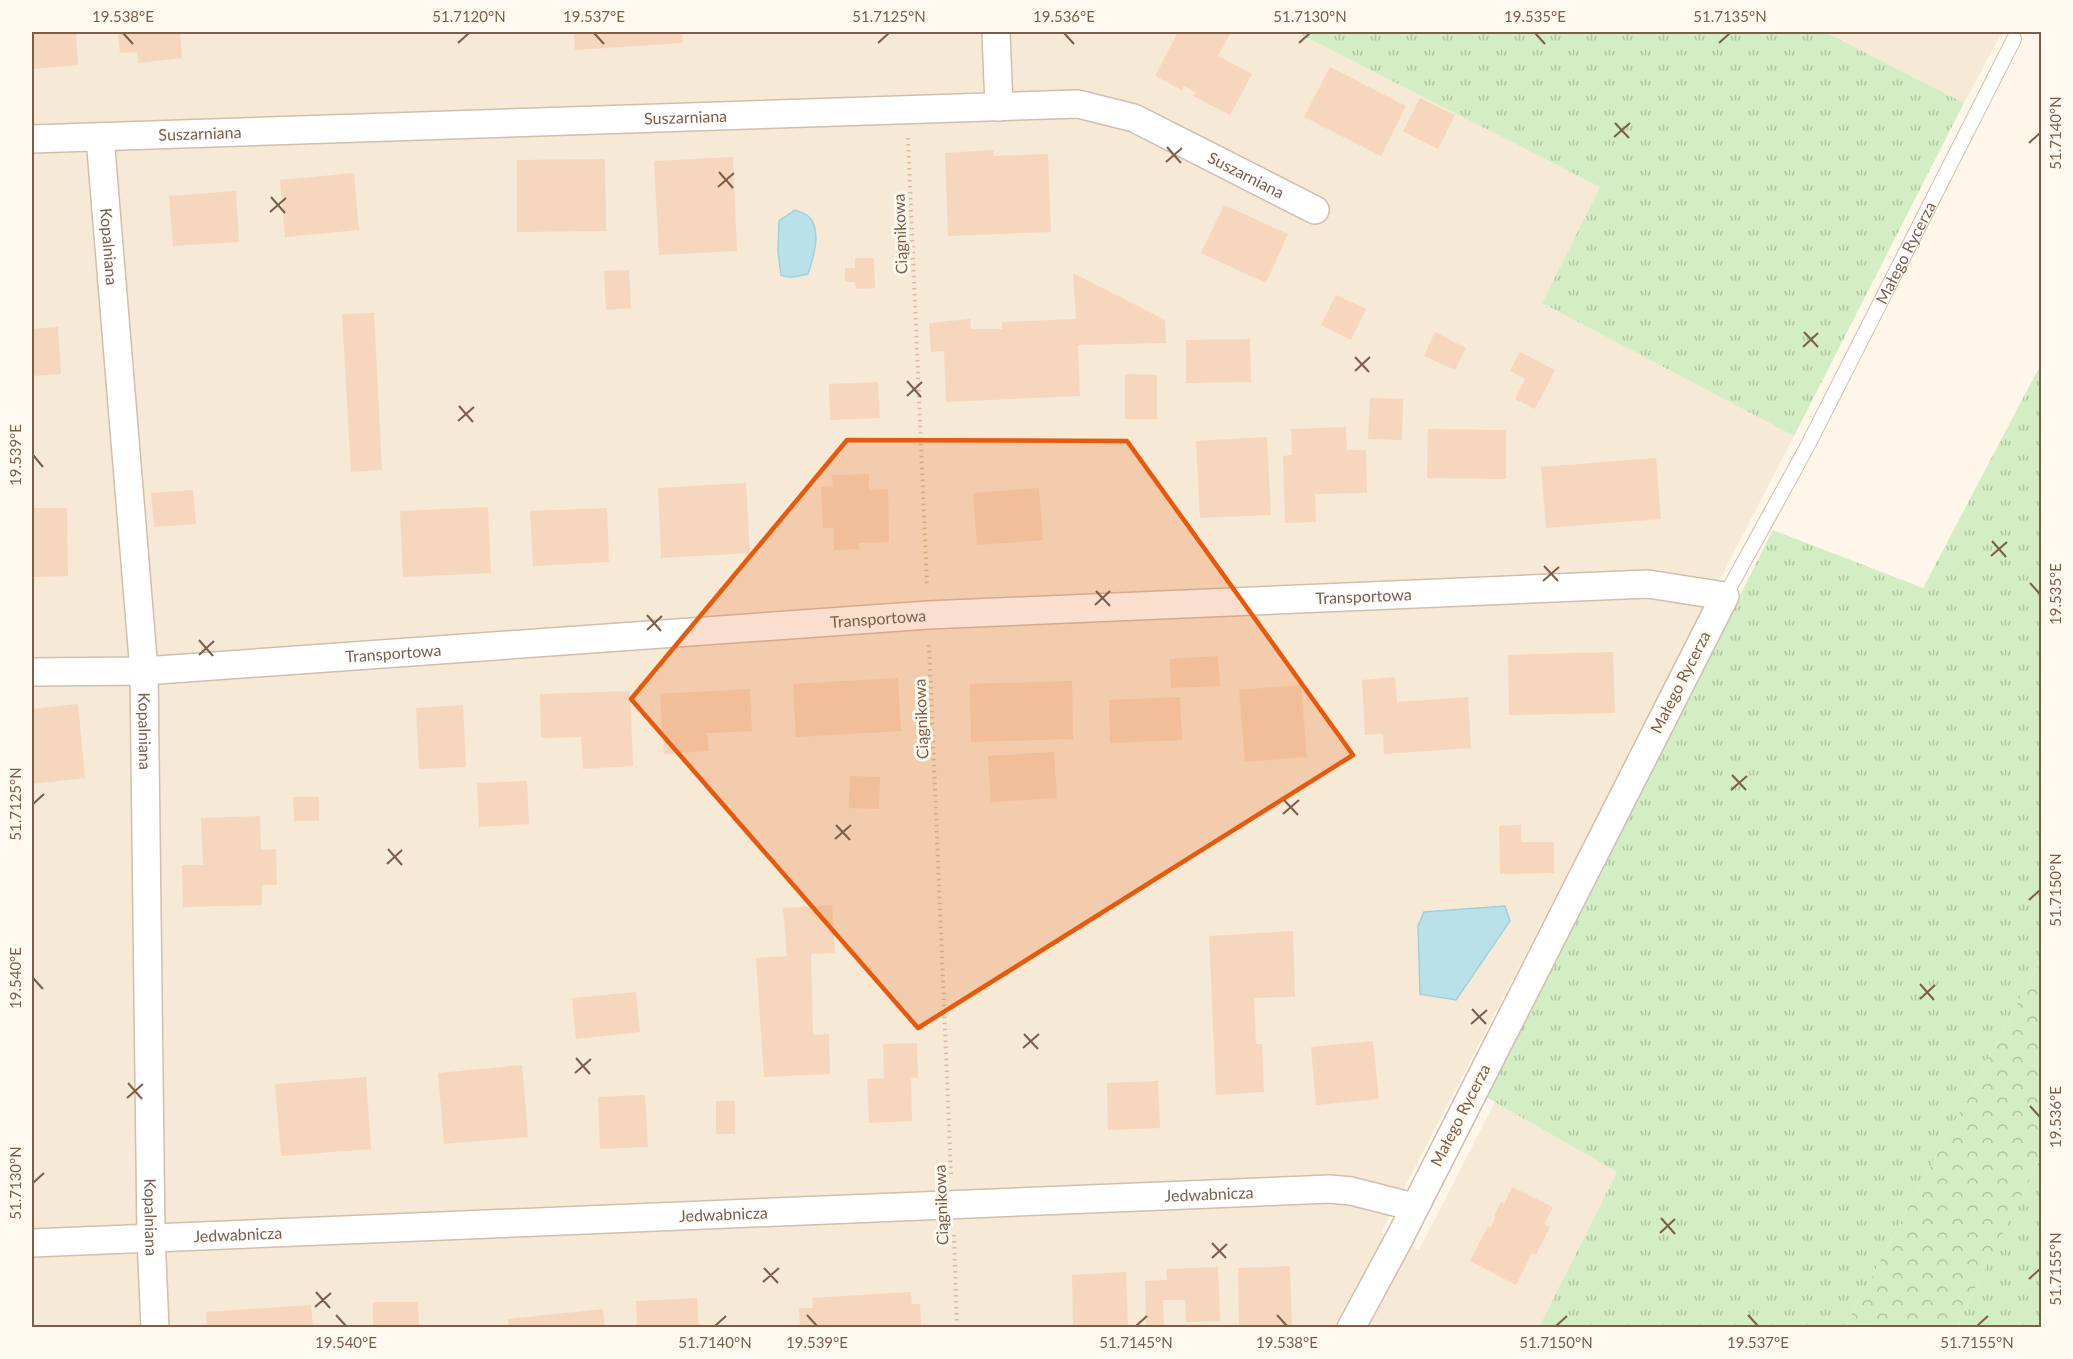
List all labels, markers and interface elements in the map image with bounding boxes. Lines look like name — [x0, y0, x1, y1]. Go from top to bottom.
text: 19.538°E — [92, 7, 154, 25]
text: 51.7120°N — [432, 7, 506, 25]
text: 19.537°E — [563, 7, 625, 25]
text: 51.7125°N — [852, 7, 926, 25]
text: 19.536°E — [1033, 7, 1095, 25]
text: 51.7130°N — [1273, 7, 1347, 25]
text: 19.535°E — [1504, 7, 1566, 25]
text: 51.7135°N — [1693, 7, 1767, 25]
text: 51.7140°N — [2046, 96, 2064, 170]
street label: Suszarniana — [644, 106, 727, 128]
street label: Suszarniana — [158, 122, 242, 144]
street label: Suszarniana — [1205, 147, 1288, 202]
street label: Ciągnikowa — [889, 193, 910, 275]
street label: Małego Rycerza — [1871, 198, 1939, 307]
street label: Kopalniana — [97, 207, 122, 286]
text: 19.539°E — [6, 424, 24, 486]
text: 19.535°E — [2046, 563, 2064, 625]
street label: Transportowa — [1315, 584, 1412, 607]
street label: Transportowa — [829, 605, 927, 631]
street label: Małego Rycerza — [1646, 628, 1713, 736]
street label: Transportowa — [345, 640, 442, 666]
street label: Ciągnikowa — [910, 678, 931, 760]
street label: Kopalniana — [135, 692, 155, 770]
text: 51.7125°N — [6, 767, 24, 841]
text: 51.7150°N — [2046, 853, 2064, 927]
text: 19.540°E — [6, 947, 24, 1009]
street label: Małego Rycerza — [1426, 1061, 1493, 1169]
text: 19.536°E — [2046, 1086, 2064, 1148]
text: 51.7130°N — [6, 1146, 24, 1220]
street label: Ciągnikowa — [930, 1164, 951, 1246]
street label: Kopalniana — [141, 1178, 162, 1256]
street label: Jedwabnicza — [1164, 1182, 1254, 1205]
street label: Jedwabnicza — [679, 1202, 768, 1225]
street label: Jedwabnicza — [193, 1223, 283, 1245]
text: 51.7155°N — [2046, 1232, 2064, 1306]
text: 19.540°E — [315, 1333, 377, 1351]
text: 51.7140°N — [678, 1333, 752, 1351]
text: 19.539°E — [786, 1333, 848, 1351]
text: 51.7145°N — [1099, 1333, 1173, 1351]
text: 19.538°E — [1256, 1333, 1318, 1351]
text: 51.7150°N — [1519, 1333, 1593, 1351]
text: 19.537°E — [1727, 1333, 1789, 1351]
text: 51.7155°N — [1940, 1333, 2014, 1351]

